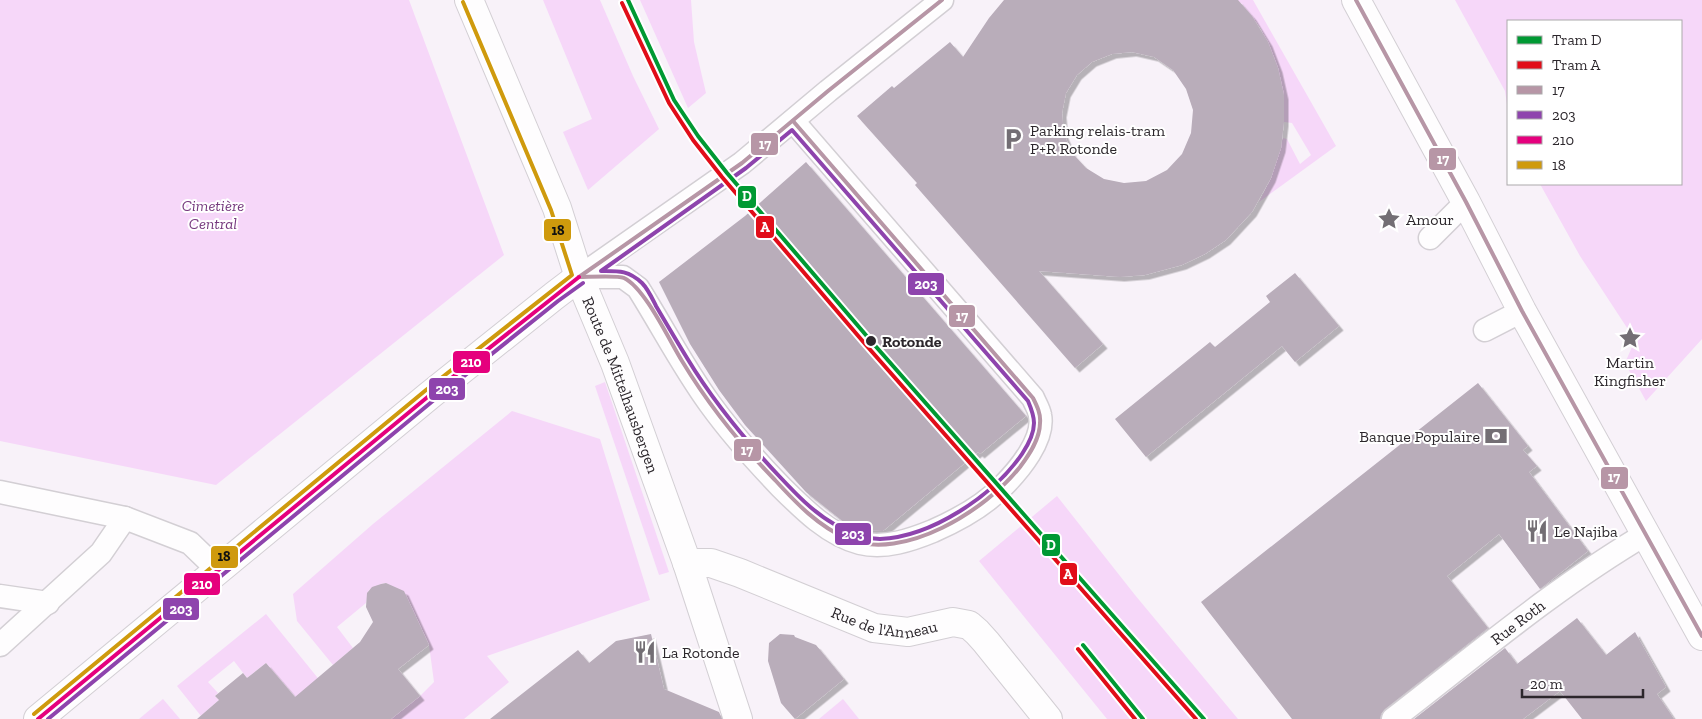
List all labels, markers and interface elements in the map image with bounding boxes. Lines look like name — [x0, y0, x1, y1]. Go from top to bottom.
legend — [1507, 20, 1682, 185]
text: Tram D — [1552, 31, 1602, 49]
text: Tram A — [1552, 56, 1601, 74]
text: 17 — [1552, 81, 1565, 99]
text: 203 — [1552, 106, 1576, 124]
place label: Parking relais-tram P+R Rotonde — [1030, 121, 1165, 158]
parking icon: Parking relais-tram P+R Rotonde — [1000, 126, 1026, 152]
text: 210 — [1552, 131, 1574, 149]
line badge: 17 — [750, 132, 779, 156]
text: 17 — [759, 136, 771, 153]
line badge: 17 — [1428, 147, 1457, 171]
text: 17 — [1437, 151, 1449, 168]
text: 18 — [1552, 156, 1566, 174]
line badge: D — [737, 185, 757, 209]
text: D — [742, 188, 752, 205]
park label: Cimetière Central — [182, 196, 244, 233]
place icon: Amour — [1376, 206, 1402, 232]
place label: Amour — [1406, 210, 1454, 229]
line badge: A — [755, 215, 775, 239]
line badge: 18 — [543, 218, 572, 242]
text: A — [760, 219, 770, 236]
text: 18 — [551, 222, 565, 239]
line badge: 203 — [907, 272, 945, 296]
text: 203 — [914, 276, 938, 293]
street label: Route de Mittelhausbergen — [579, 294, 664, 476]
line badge: 17 — [948, 304, 976, 328]
text: 17 — [956, 308, 968, 325]
place icon: Martin Kingfisher — [1617, 325, 1643, 351]
place label: Rotonde — [882, 332, 942, 351]
marker: Rotonde — [864, 334, 878, 348]
line badge: 210 — [452, 350, 491, 374]
place label: Martin Kingfisher — [1594, 353, 1666, 390]
text: 210 — [460, 354, 482, 371]
line badge: 203 — [428, 377, 466, 401]
text: 203 — [435, 381, 459, 398]
bank icon: Banque Populaire — [1483, 423, 1509, 449]
place label: Banque Populaire — [1359, 427, 1480, 446]
line badge: 17 — [733, 438, 762, 462]
text: 17 — [741, 442, 753, 459]
line badge: 17 — [1600, 466, 1629, 490]
text: 17 — [1608, 469, 1620, 486]
restaurant icon: Le Najiba — [1524, 518, 1550, 544]
line badge: 203 — [834, 522, 872, 546]
place label: Le Najiba — [1554, 522, 1618, 541]
text: 203 — [841, 526, 865, 543]
line badge: D — [1041, 533, 1061, 557]
text: D — [1046, 537, 1056, 554]
line badge: 18 — [210, 545, 239, 569]
text: 18 — [217, 548, 231, 565]
line badge: A — [1059, 562, 1078, 586]
text: A — [1063, 566, 1073, 583]
line badge: 210 — [183, 572, 221, 596]
text: 210 — [191, 576, 213, 593]
street label: Rue Roth — [1487, 595, 1548, 648]
line badge: 203 — [162, 597, 200, 621]
text: 203 — [169, 601, 193, 618]
street label: Rue de l'Anneau — [829, 602, 939, 642]
restaurant icon: La Rotonde — [632, 639, 658, 665]
place label: La Rotonde — [662, 643, 740, 662]
scale bar — [1522, 666, 1643, 698]
text: 20 m — [1530, 675, 1563, 693]

